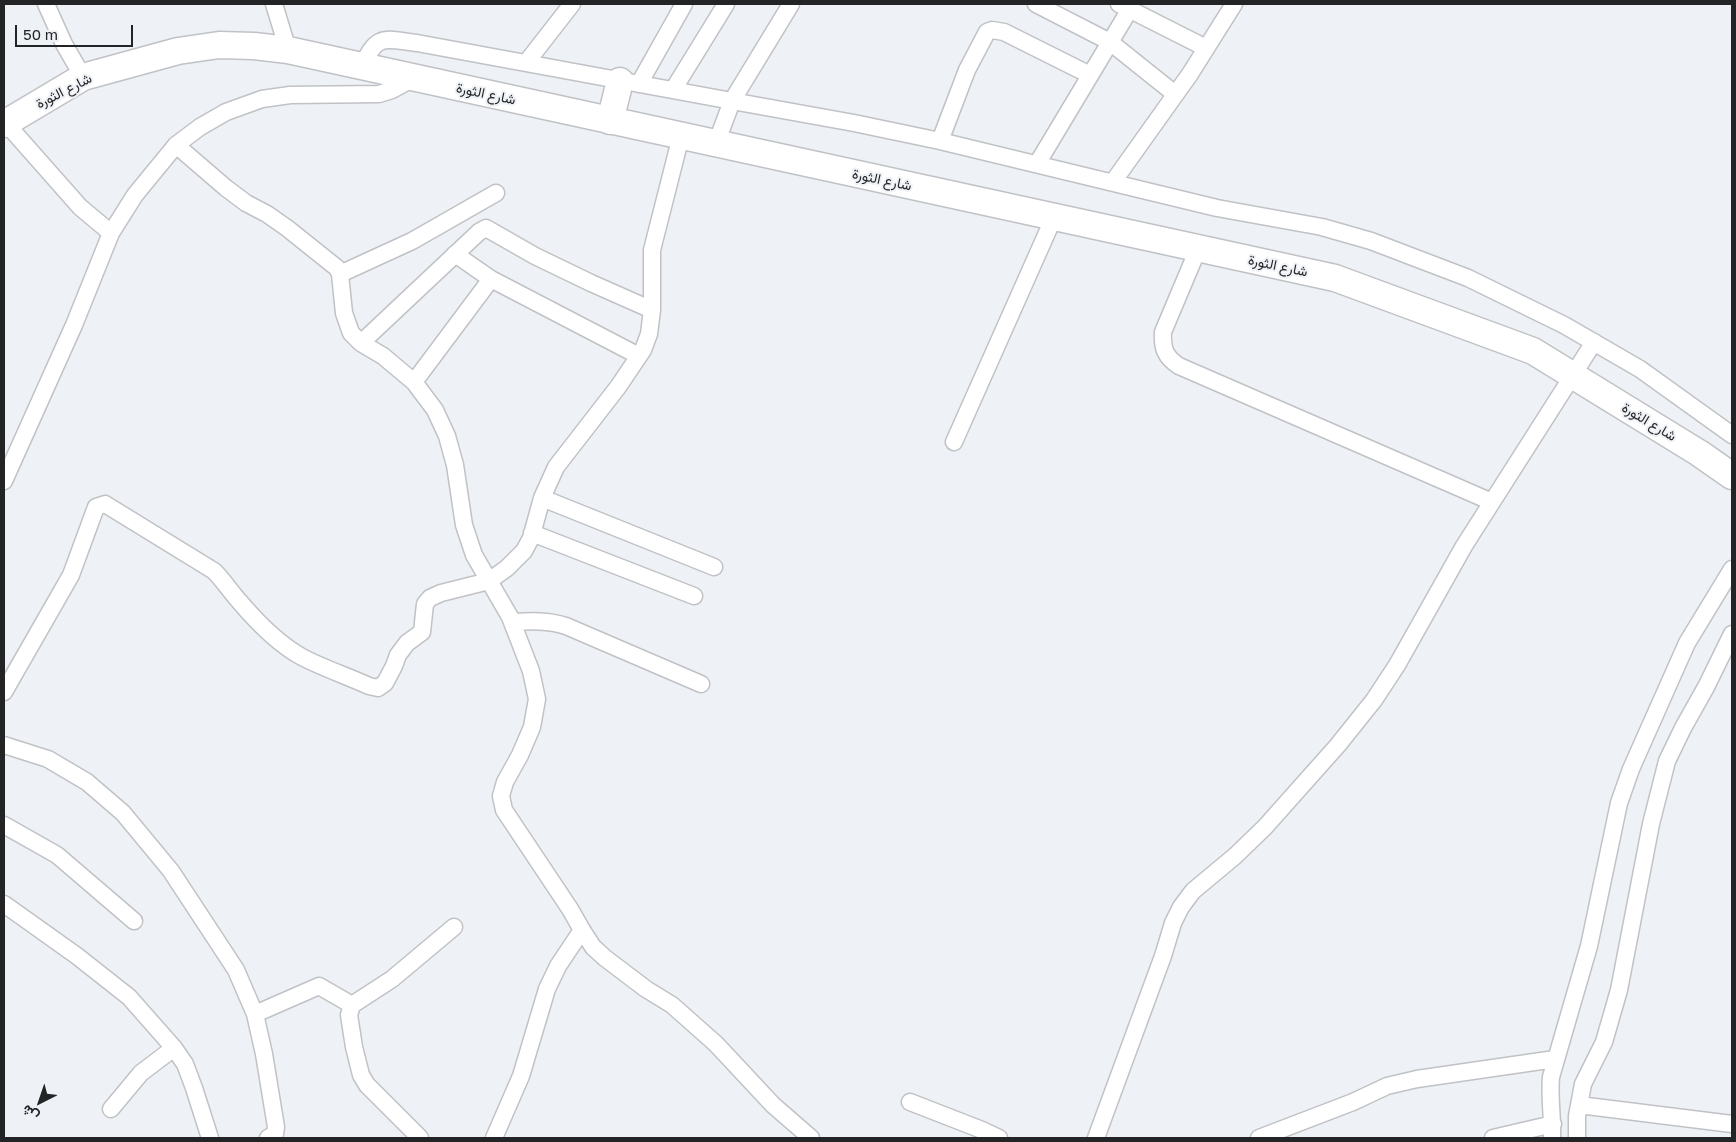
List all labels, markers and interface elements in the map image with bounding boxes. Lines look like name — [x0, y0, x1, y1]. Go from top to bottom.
scale bar — [18, 15, 135, 47]
text: 50 m — [23, 25, 58, 43]
street label: شارع الثورة — [33, 70, 95, 112]
street label: شارع الثورة — [455, 80, 517, 108]
street label: شارع الثورة — [851, 166, 913, 194]
street label: شارع الثورة — [1247, 252, 1309, 280]
street label: شارع الثورة — [1619, 399, 1679, 445]
north arrow — [15, 1077, 65, 1127]
text: ش — [18, 1102, 42, 1126]

